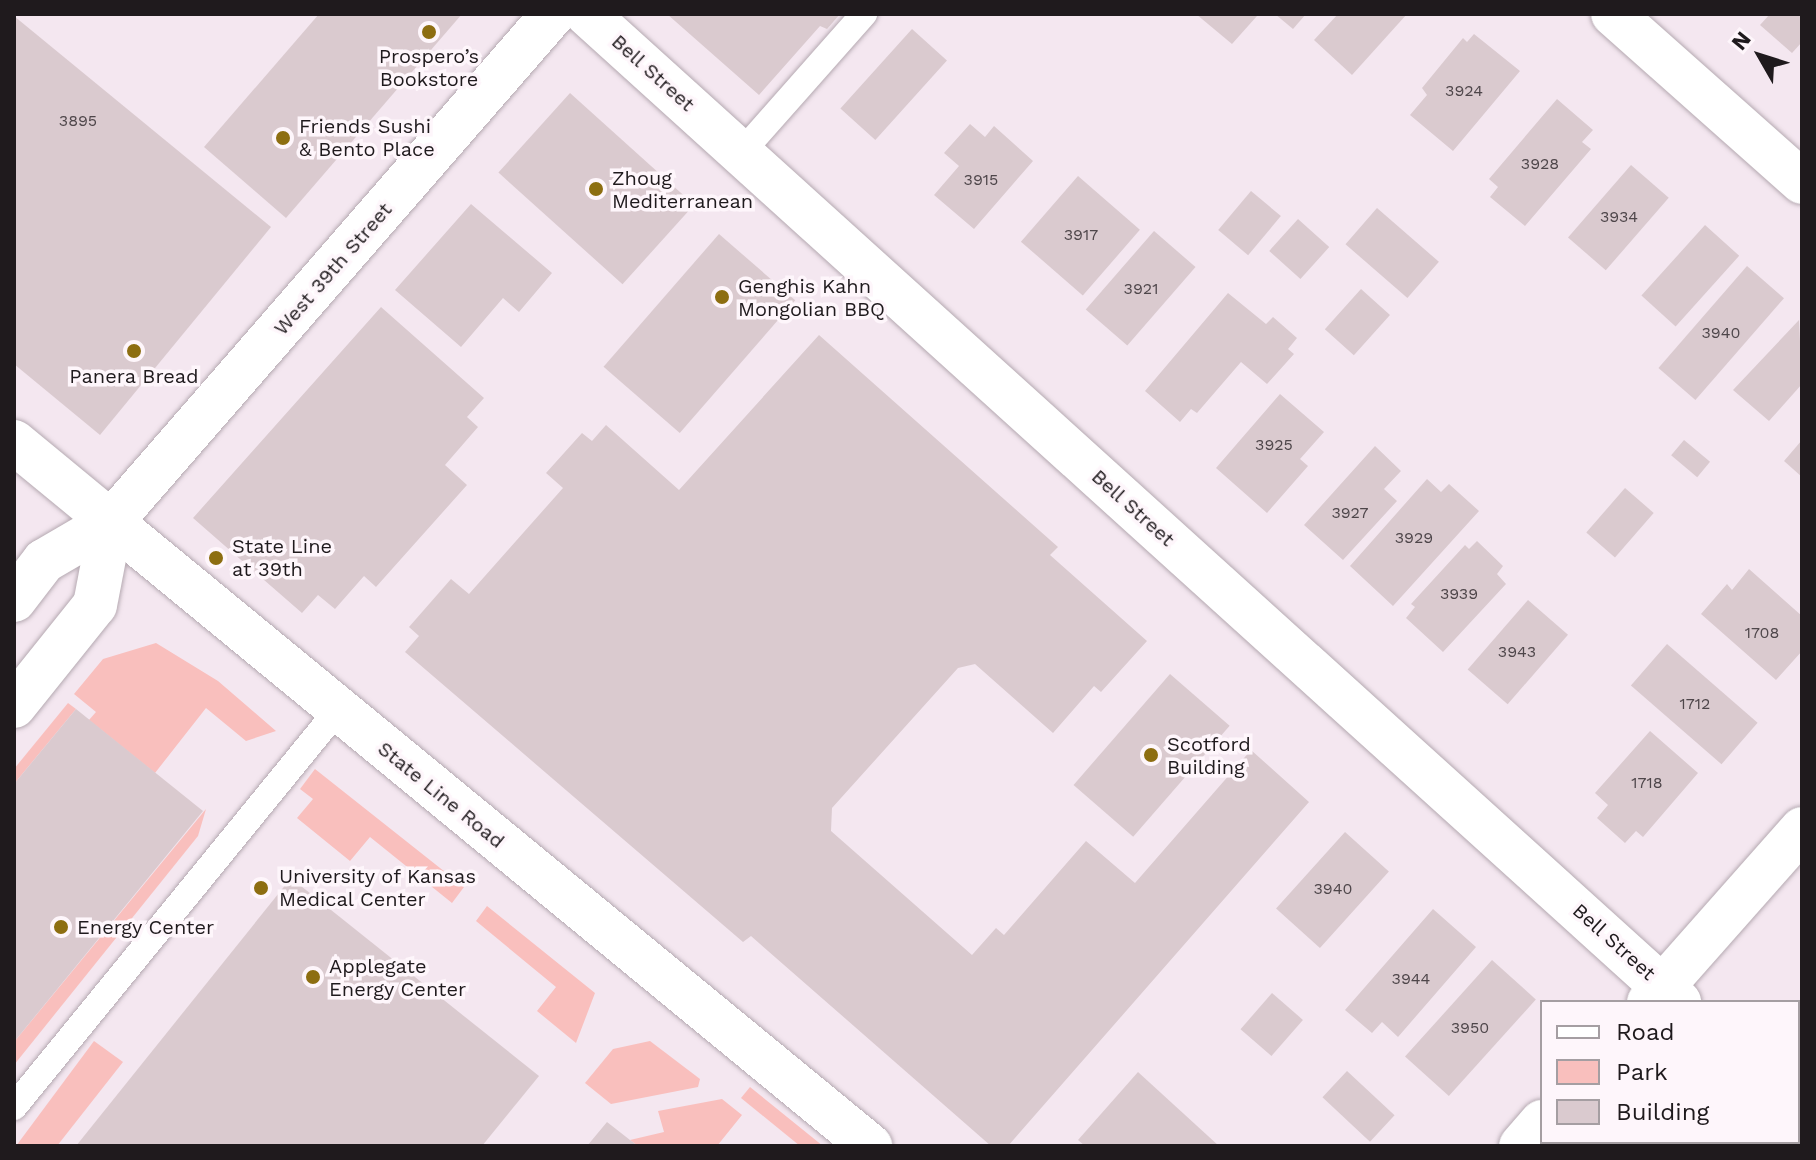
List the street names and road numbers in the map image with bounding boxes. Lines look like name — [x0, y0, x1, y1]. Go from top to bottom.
street label: Bell Street — [606, 29, 700, 117]
street label: West 39th Street — [269, 198, 397, 340]
street label: Bell Street — [1086, 464, 1180, 552]
street label: State Line Road — [373, 737, 509, 853]
street label: Bell Street — [1567, 898, 1661, 986]

